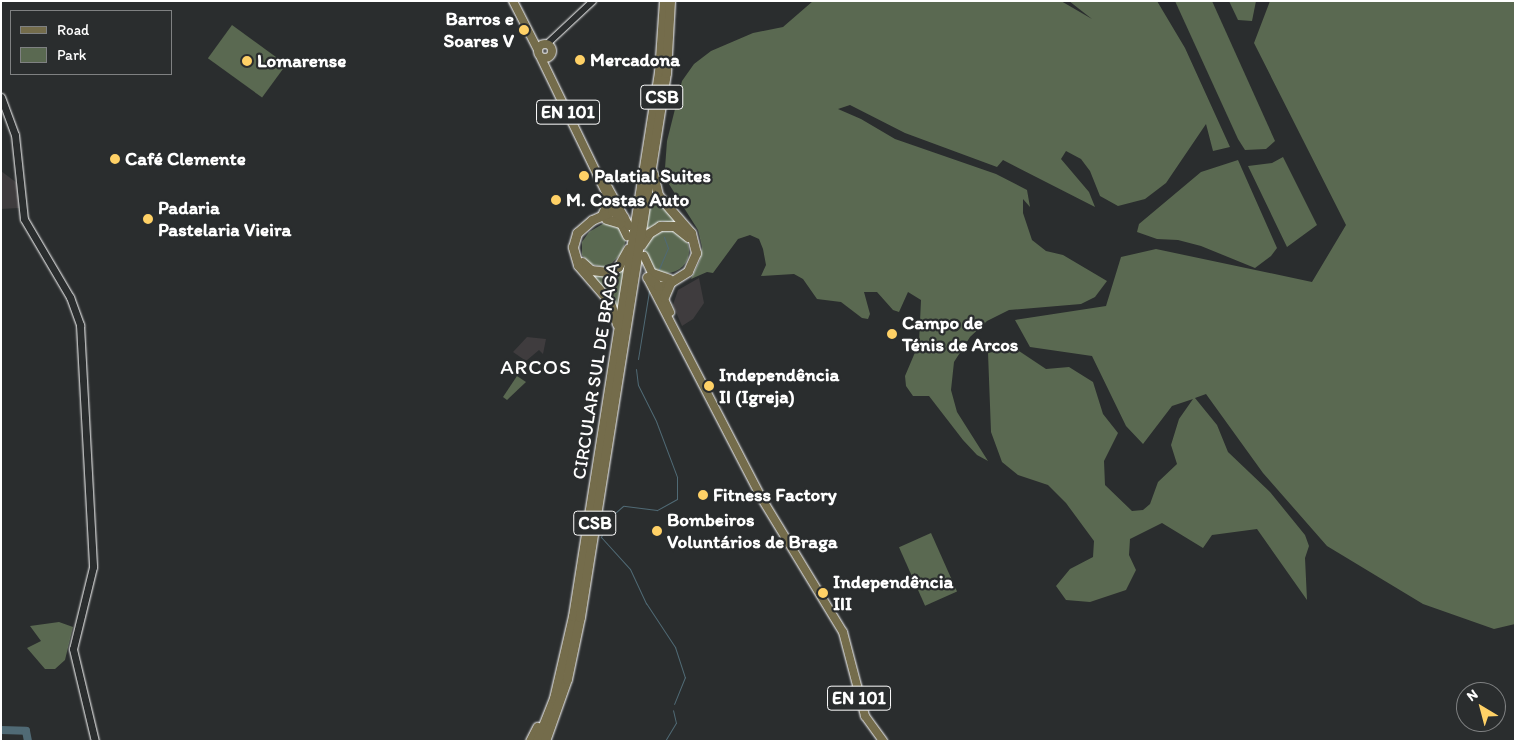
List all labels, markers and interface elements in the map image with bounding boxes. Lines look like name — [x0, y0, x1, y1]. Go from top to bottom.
place label: Barros e Soares V — [444, 8, 514, 52]
legend — [10, 10, 172, 75]
text: Road — [57, 21, 89, 39]
marker: Barros e Soares V — [518, 24, 530, 36]
text: Park — [57, 46, 87, 64]
place label: Mercadona — [590, 49, 680, 71]
place label: Lomarense — [257, 50, 346, 72]
marker: Mercadona — [574, 54, 586, 66]
marker: Lomarense — [241, 55, 253, 67]
road number: CSB — [640, 81, 684, 112]
road number: EN 101 — [536, 96, 600, 128]
place label: Café Clemente — [125, 148, 245, 170]
marker: Café Clemente — [109, 153, 121, 165]
place label: Palatial Suites — [594, 165, 711, 187]
marker: Palatial Suites — [578, 170, 590, 182]
place label: M. Costas Auto — [566, 189, 689, 211]
marker: M. Costas Auto — [550, 194, 562, 206]
place label: Padaria Pastelaria Vieira — [158, 197, 291, 241]
marker: Padaria Pastelaria Vieira — [142, 213, 154, 225]
street label: CIRCULAR SUL DE BRAGA — [568, 261, 624, 481]
place label: Campo de Ténis de Arcos — [902, 312, 1019, 356]
marker: Campo de Ténis de Arcos — [886, 328, 898, 340]
district label: ARCOS — [500, 354, 572, 380]
place label: Independência II (Igreja) — [719, 364, 839, 408]
marker: Independência II (Igreja) — [703, 380, 715, 392]
place label: Fitness Factory — [713, 484, 836, 506]
marker: Fitness Factory — [697, 489, 709, 501]
road number: CSB — [572, 508, 618, 538]
place label: Bombeiros Voluntários de Braga — [667, 509, 837, 553]
marker: Bombeiros Voluntários de Braga — [651, 525, 663, 537]
place label: Independência III — [833, 571, 953, 615]
marker: Independência III — [817, 587, 829, 599]
road number: EN 101 — [826, 682, 892, 714]
north arrow — [1456, 682, 1506, 732]
text: N — [1463, 686, 1481, 705]

